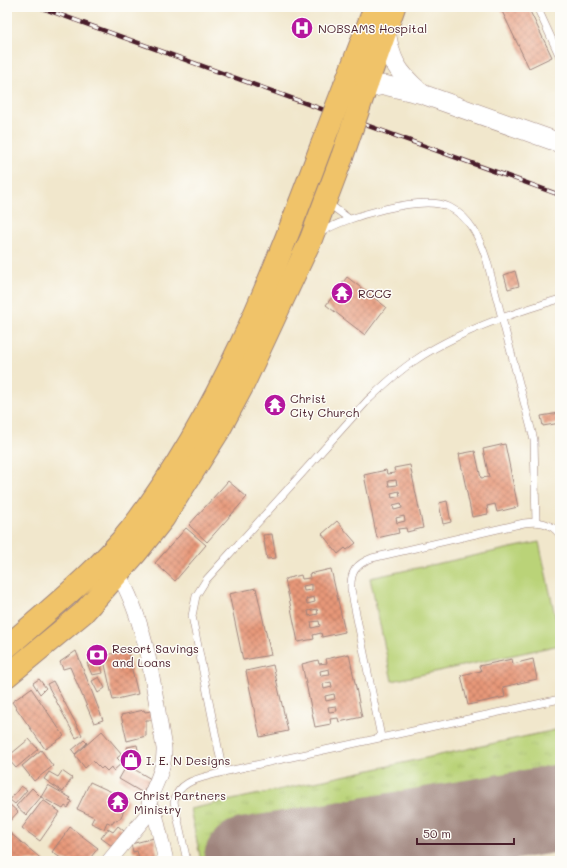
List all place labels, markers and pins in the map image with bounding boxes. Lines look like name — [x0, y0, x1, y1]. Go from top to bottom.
hospital icon: NOBSAMS Hospital — [289, 15, 315, 41]
place label: NOBSAMS Hospital — [318, 20, 427, 36]
temple icon: RCCG — [329, 280, 355, 306]
place label: RCCG — [358, 285, 392, 301]
place label: Christ City Church — [290, 390, 360, 420]
temple icon: Christ City Church — [262, 392, 288, 418]
place label: Resort Savings and Loans — [112, 640, 199, 670]
bank icon: Resort Savings and Loans — [84, 642, 110, 668]
shop icon: I. E. N Designs — [118, 747, 144, 773]
place label: I. E. N Designs — [146, 752, 230, 768]
place label: Christ Partners Ministry — [134, 787, 226, 817]
temple icon: Christ Partners Ministry — [105, 789, 131, 815]

